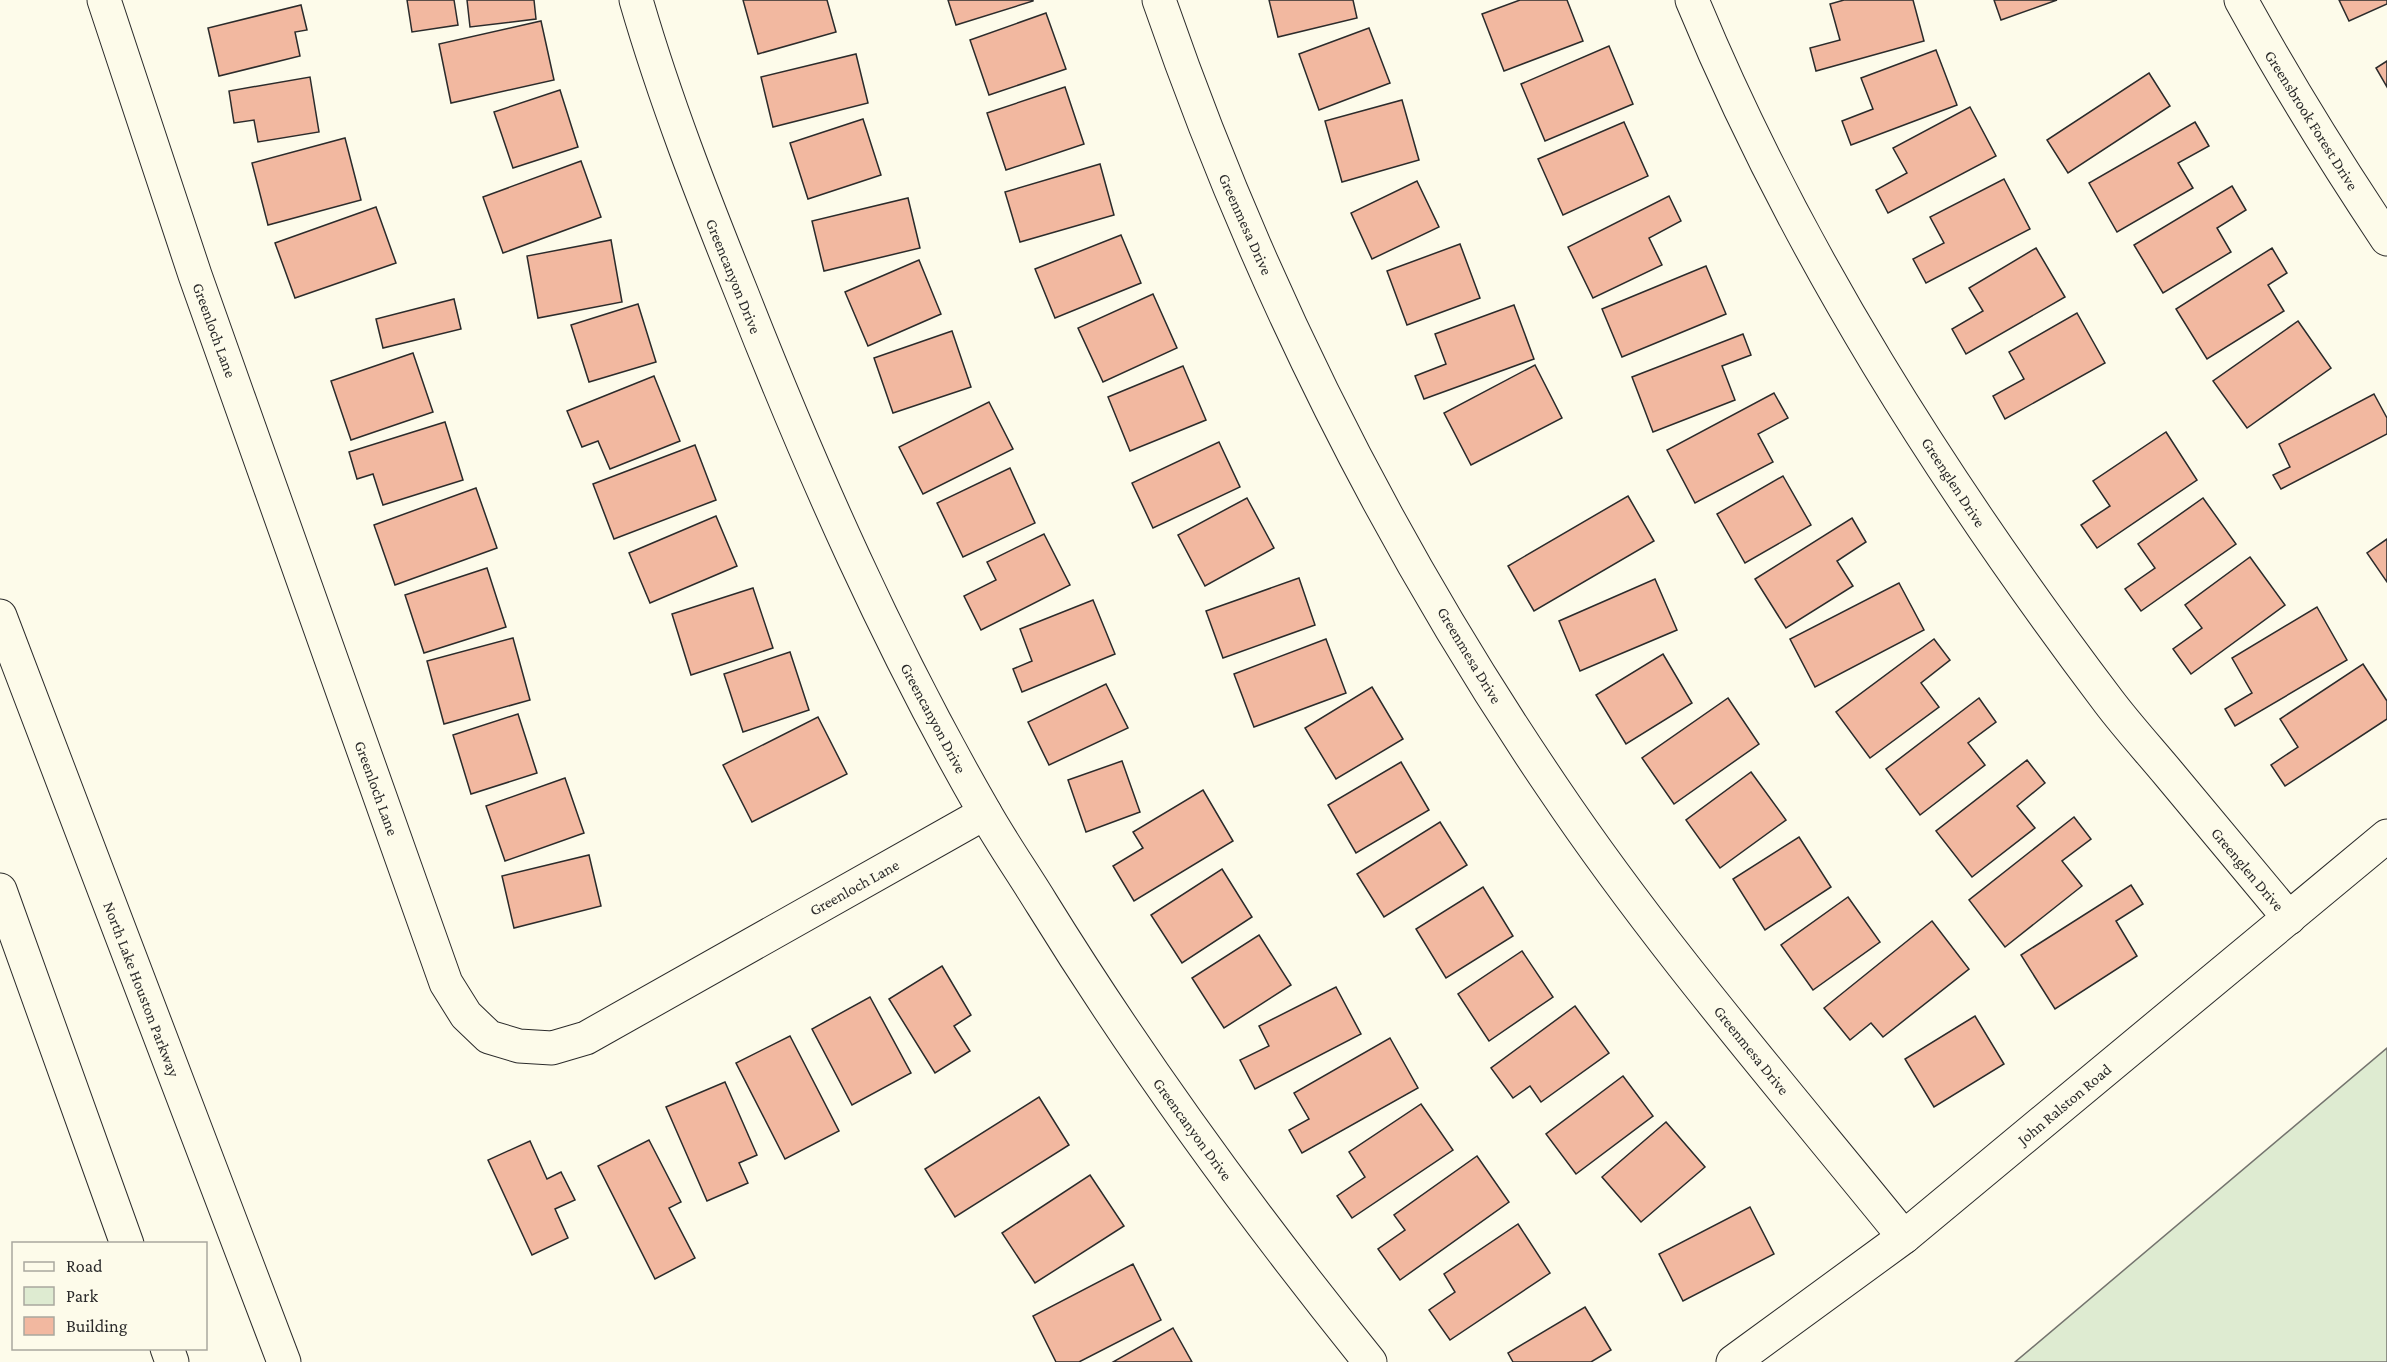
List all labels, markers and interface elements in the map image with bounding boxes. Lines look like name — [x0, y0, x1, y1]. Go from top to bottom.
street label: Greensbrook Forest Drive — [2262, 47, 2362, 193]
street label: Greenmesa Drive — [1216, 171, 1276, 278]
street label: Greencanyon Drive — [702, 216, 764, 336]
street label: Greenloch Lane — [190, 281, 240, 380]
street label: Greenglen Drive — [1917, 434, 1989, 531]
street label: Greenmesa Drive — [1434, 604, 1505, 707]
street label: Greencanyon Drive — [896, 660, 970, 777]
street label: Greenloch Lane — [352, 739, 402, 838]
street label: Greenglen Drive — [2207, 824, 2287, 915]
street label: Greenloch Lane — [807, 856, 902, 919]
street label: North Lake Houston Parkway — [99, 899, 183, 1080]
street label: Greenmesa Drive — [1711, 1002, 1793, 1098]
street label: John Ralston Road — [2013, 1060, 2116, 1150]
street label: Greencanyon Drive — [1149, 1075, 1235, 1184]
legend — [12, 1242, 207, 1350]
text: Road — [66, 1256, 103, 1276]
text: Park — [66, 1286, 98, 1306]
text: Building — [66, 1316, 128, 1336]

